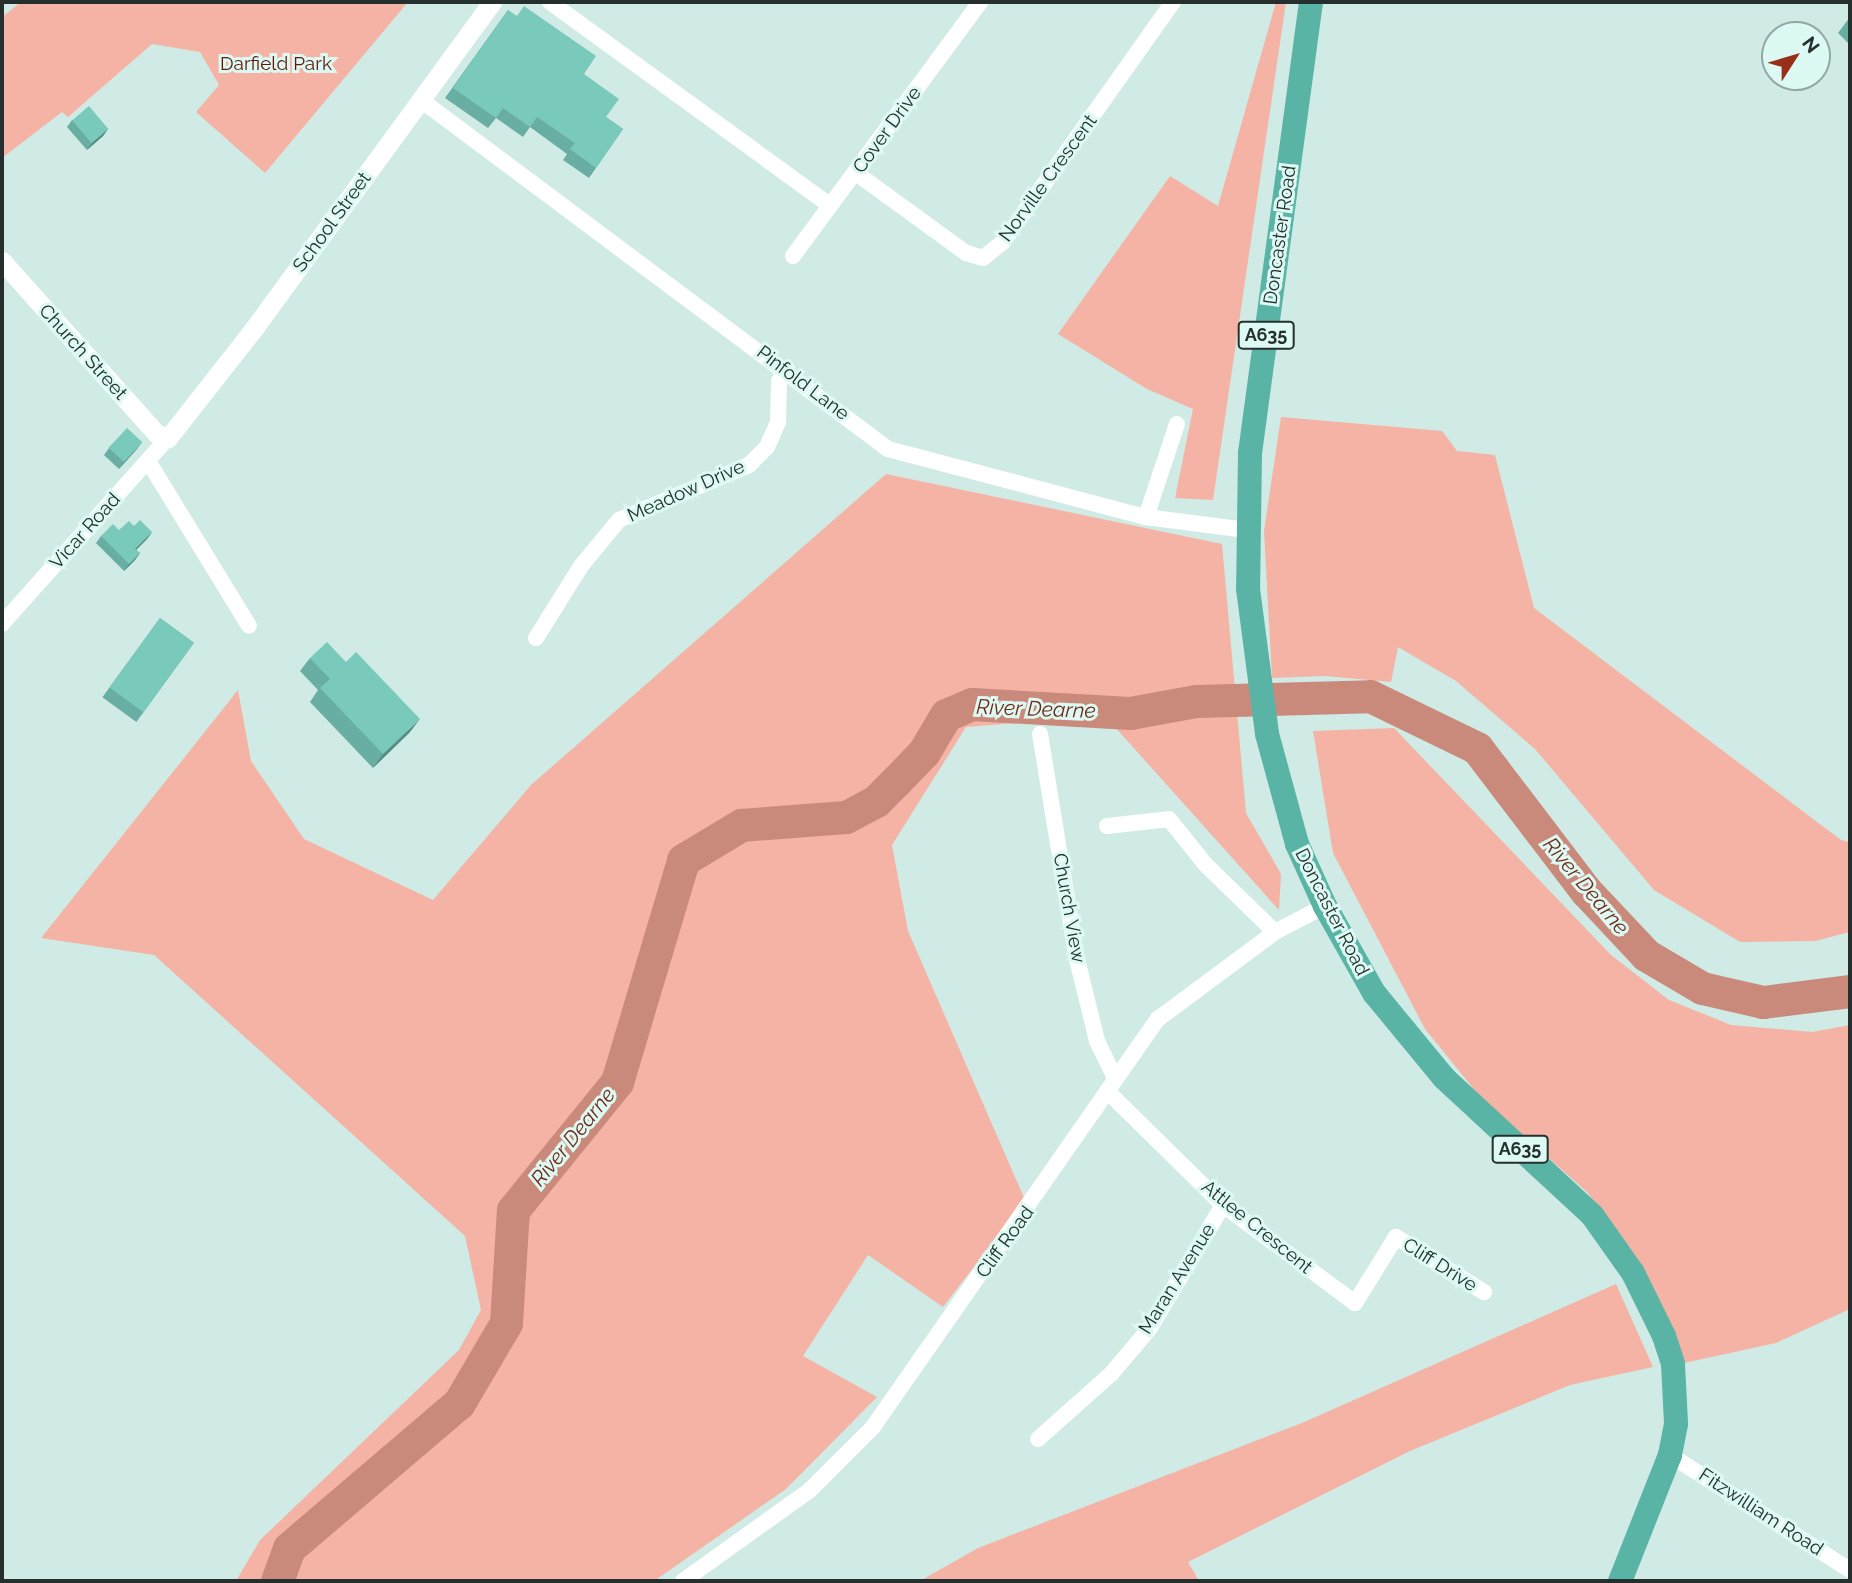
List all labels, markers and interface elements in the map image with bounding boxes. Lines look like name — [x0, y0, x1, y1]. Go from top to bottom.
north arrow — [1761, 21, 1831, 91]
text: N — [1798, 32, 1824, 57]
park label: Darfield Park — [220, 53, 332, 75]
street label: Cover Drive — [848, 82, 926, 178]
street label: Norville Crescent — [994, 110, 1102, 246]
street label: Doncaster Road — [1259, 164, 1301, 306]
street label: School Street — [288, 167, 376, 277]
street label: Church Street — [34, 299, 132, 405]
road number: A635 — [1236, 320, 1296, 349]
street label: Pinfold Lane — [752, 341, 854, 425]
street label: Meadow Drive — [624, 455, 748, 527]
street label: Vicar Road — [45, 488, 125, 574]
water label: River Dearne — [976, 694, 1096, 724]
water label: River Dearne — [1538, 832, 1634, 940]
street label: Doncaster Road — [1290, 844, 1374, 980]
street label: Church View — [1048, 851, 1090, 965]
water label: River Dearne — [526, 1083, 620, 1191]
road number: A635 — [1490, 1134, 1550, 1164]
street label: Attlee Crescent — [1197, 1175, 1317, 1279]
street label: Cliff Road — [971, 1201, 1039, 1283]
street label: Maran Avenue — [1134, 1219, 1220, 1339]
street label: Cliff Drive — [1399, 1233, 1481, 1297]
street label: Fitzwilliam Road — [1695, 1463, 1827, 1561]

